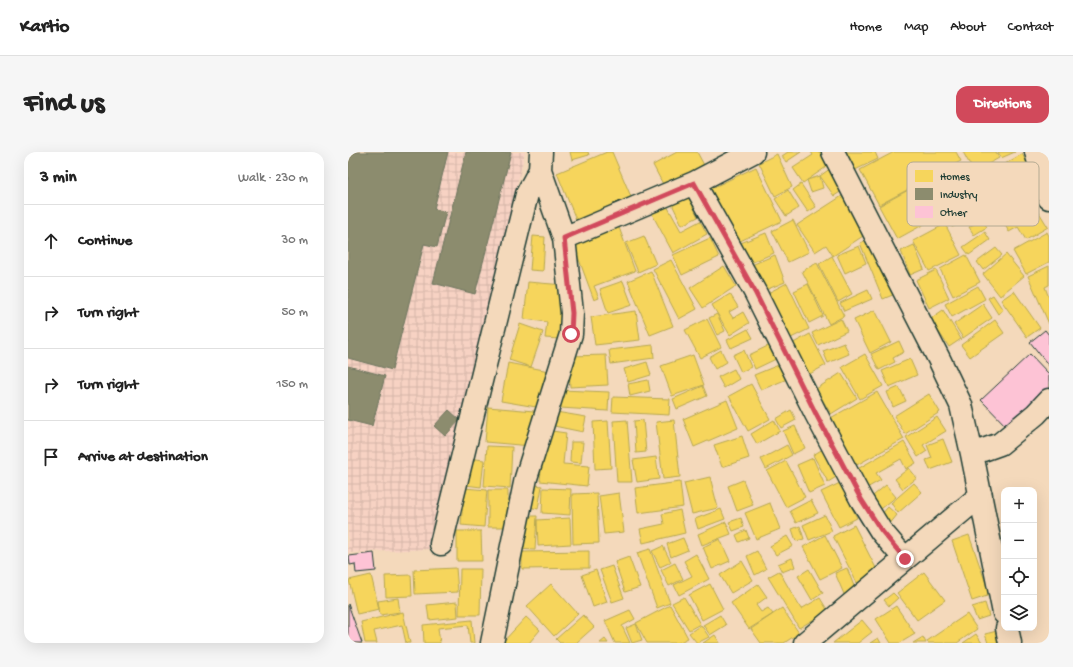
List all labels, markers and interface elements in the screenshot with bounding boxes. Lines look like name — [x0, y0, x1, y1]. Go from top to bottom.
text: Kartio — [20, 16, 69, 39]
text: Home — [850, 19, 882, 36]
text: Map — [904, 19, 928, 36]
text: About — [950, 19, 986, 36]
text: Contact — [1008, 19, 1053, 36]
button: Directions — [956, 86, 1049, 123]
text: Find us — [24, 88, 104, 121]
legend — [907, 162, 1039, 226]
text: 3 min — [40, 168, 77, 188]
text: Walk · 230 m — [238, 171, 308, 186]
text: Homes — [940, 172, 970, 184]
text: Industry — [940, 190, 978, 202]
text: Other — [940, 208, 968, 220]
icon: ahead — [40, 230, 62, 252]
text: Continue — [78, 232, 132, 250]
text: 30 m — [282, 233, 308, 248]
icon: right — [40, 302, 62, 324]
text: Turn right — [78, 304, 138, 322]
text: 50 m — [281, 305, 308, 320]
route start — [562, 325, 580, 343]
icon: right — [40, 374, 62, 396]
text: Turn right — [78, 376, 138, 394]
text: 150 m — [276, 377, 308, 392]
icon: arrive — [40, 446, 62, 468]
text: Arrive at destination — [78, 448, 208, 466]
map controls — [1001, 487, 1037, 631]
button: + — [1001, 487, 1037, 523]
button: − — [1001, 523, 1037, 559]
route end — [896, 550, 914, 568]
button: locate — [1001, 559, 1037, 595]
button: layers — [1001, 595, 1037, 631]

